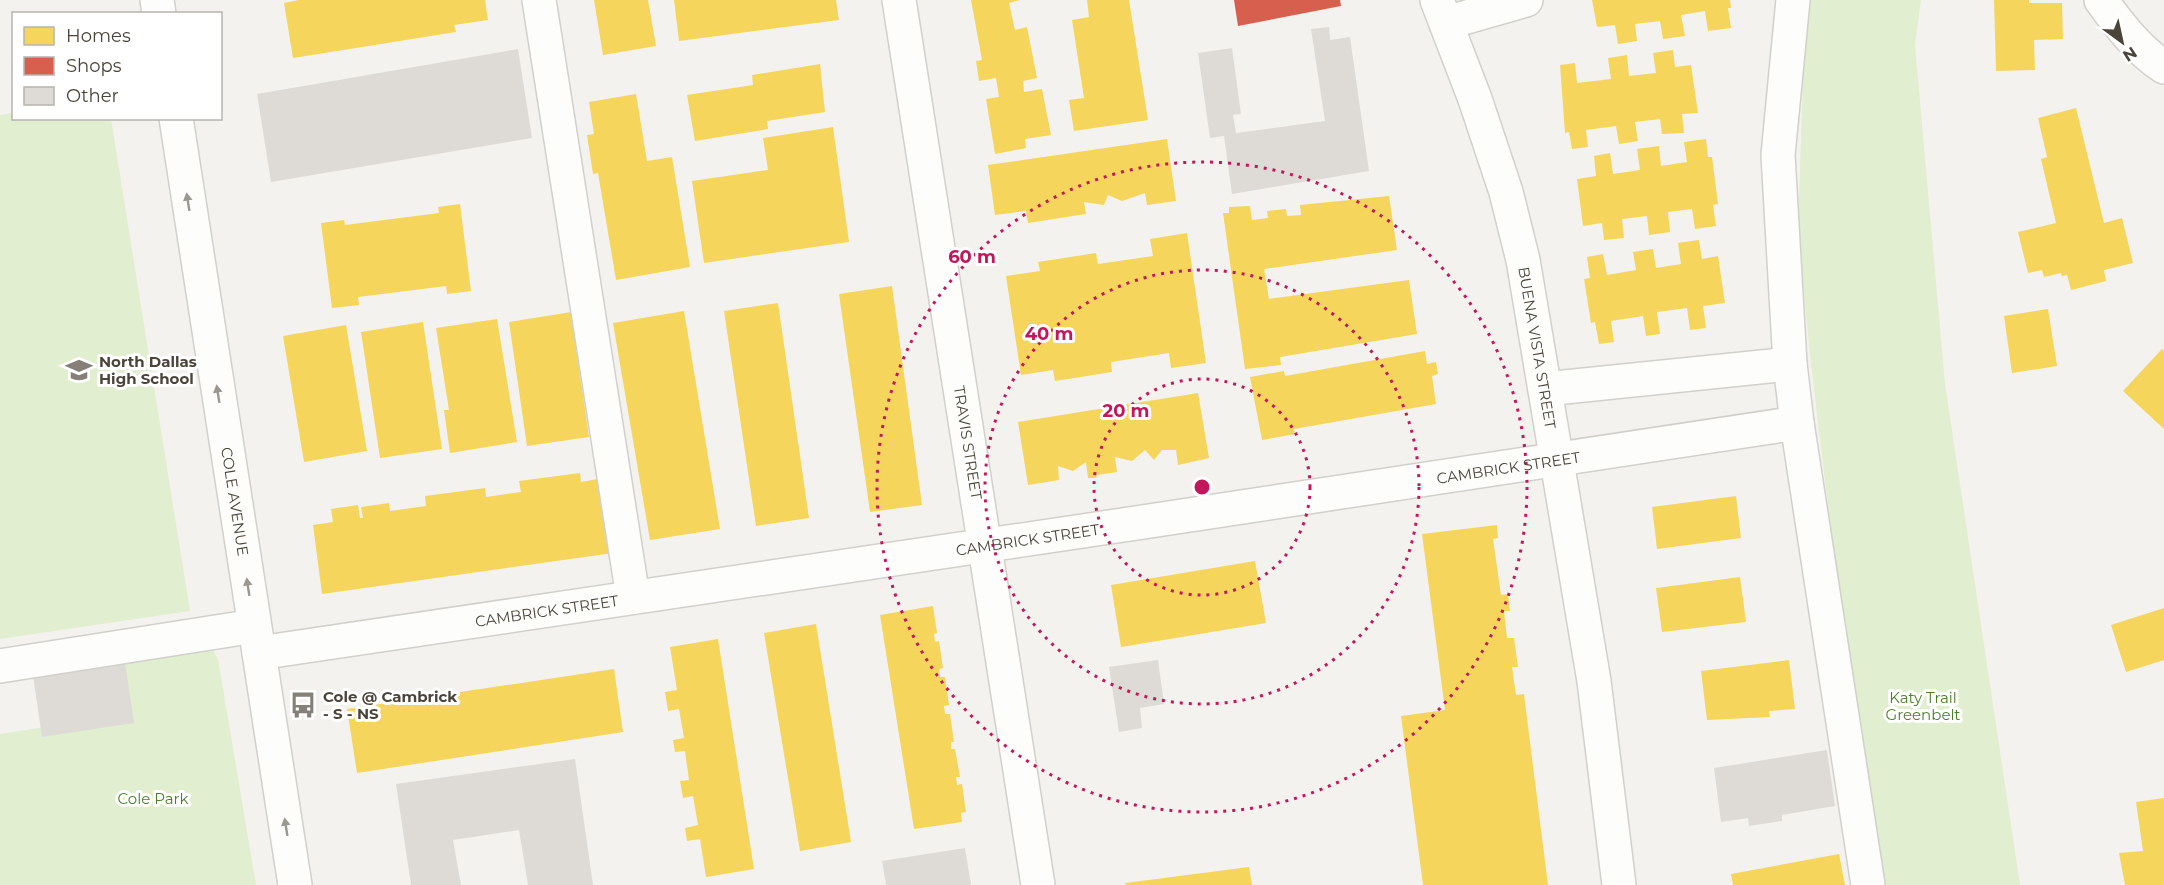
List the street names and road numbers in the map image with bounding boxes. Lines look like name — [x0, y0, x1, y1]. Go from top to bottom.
street label: BUENA VISTA STREET — [1515, 265, 1561, 430]
street label: TRAVIS STREET — [950, 384, 987, 501]
street label: COLE AVENUE — [218, 446, 253, 557]
street label: CAMBRICK STREET — [1435, 447, 1582, 487]
street label: CAMBRICK STREET — [955, 519, 1101, 559]
street label: CAMBRICK STREET — [474, 590, 620, 630]

